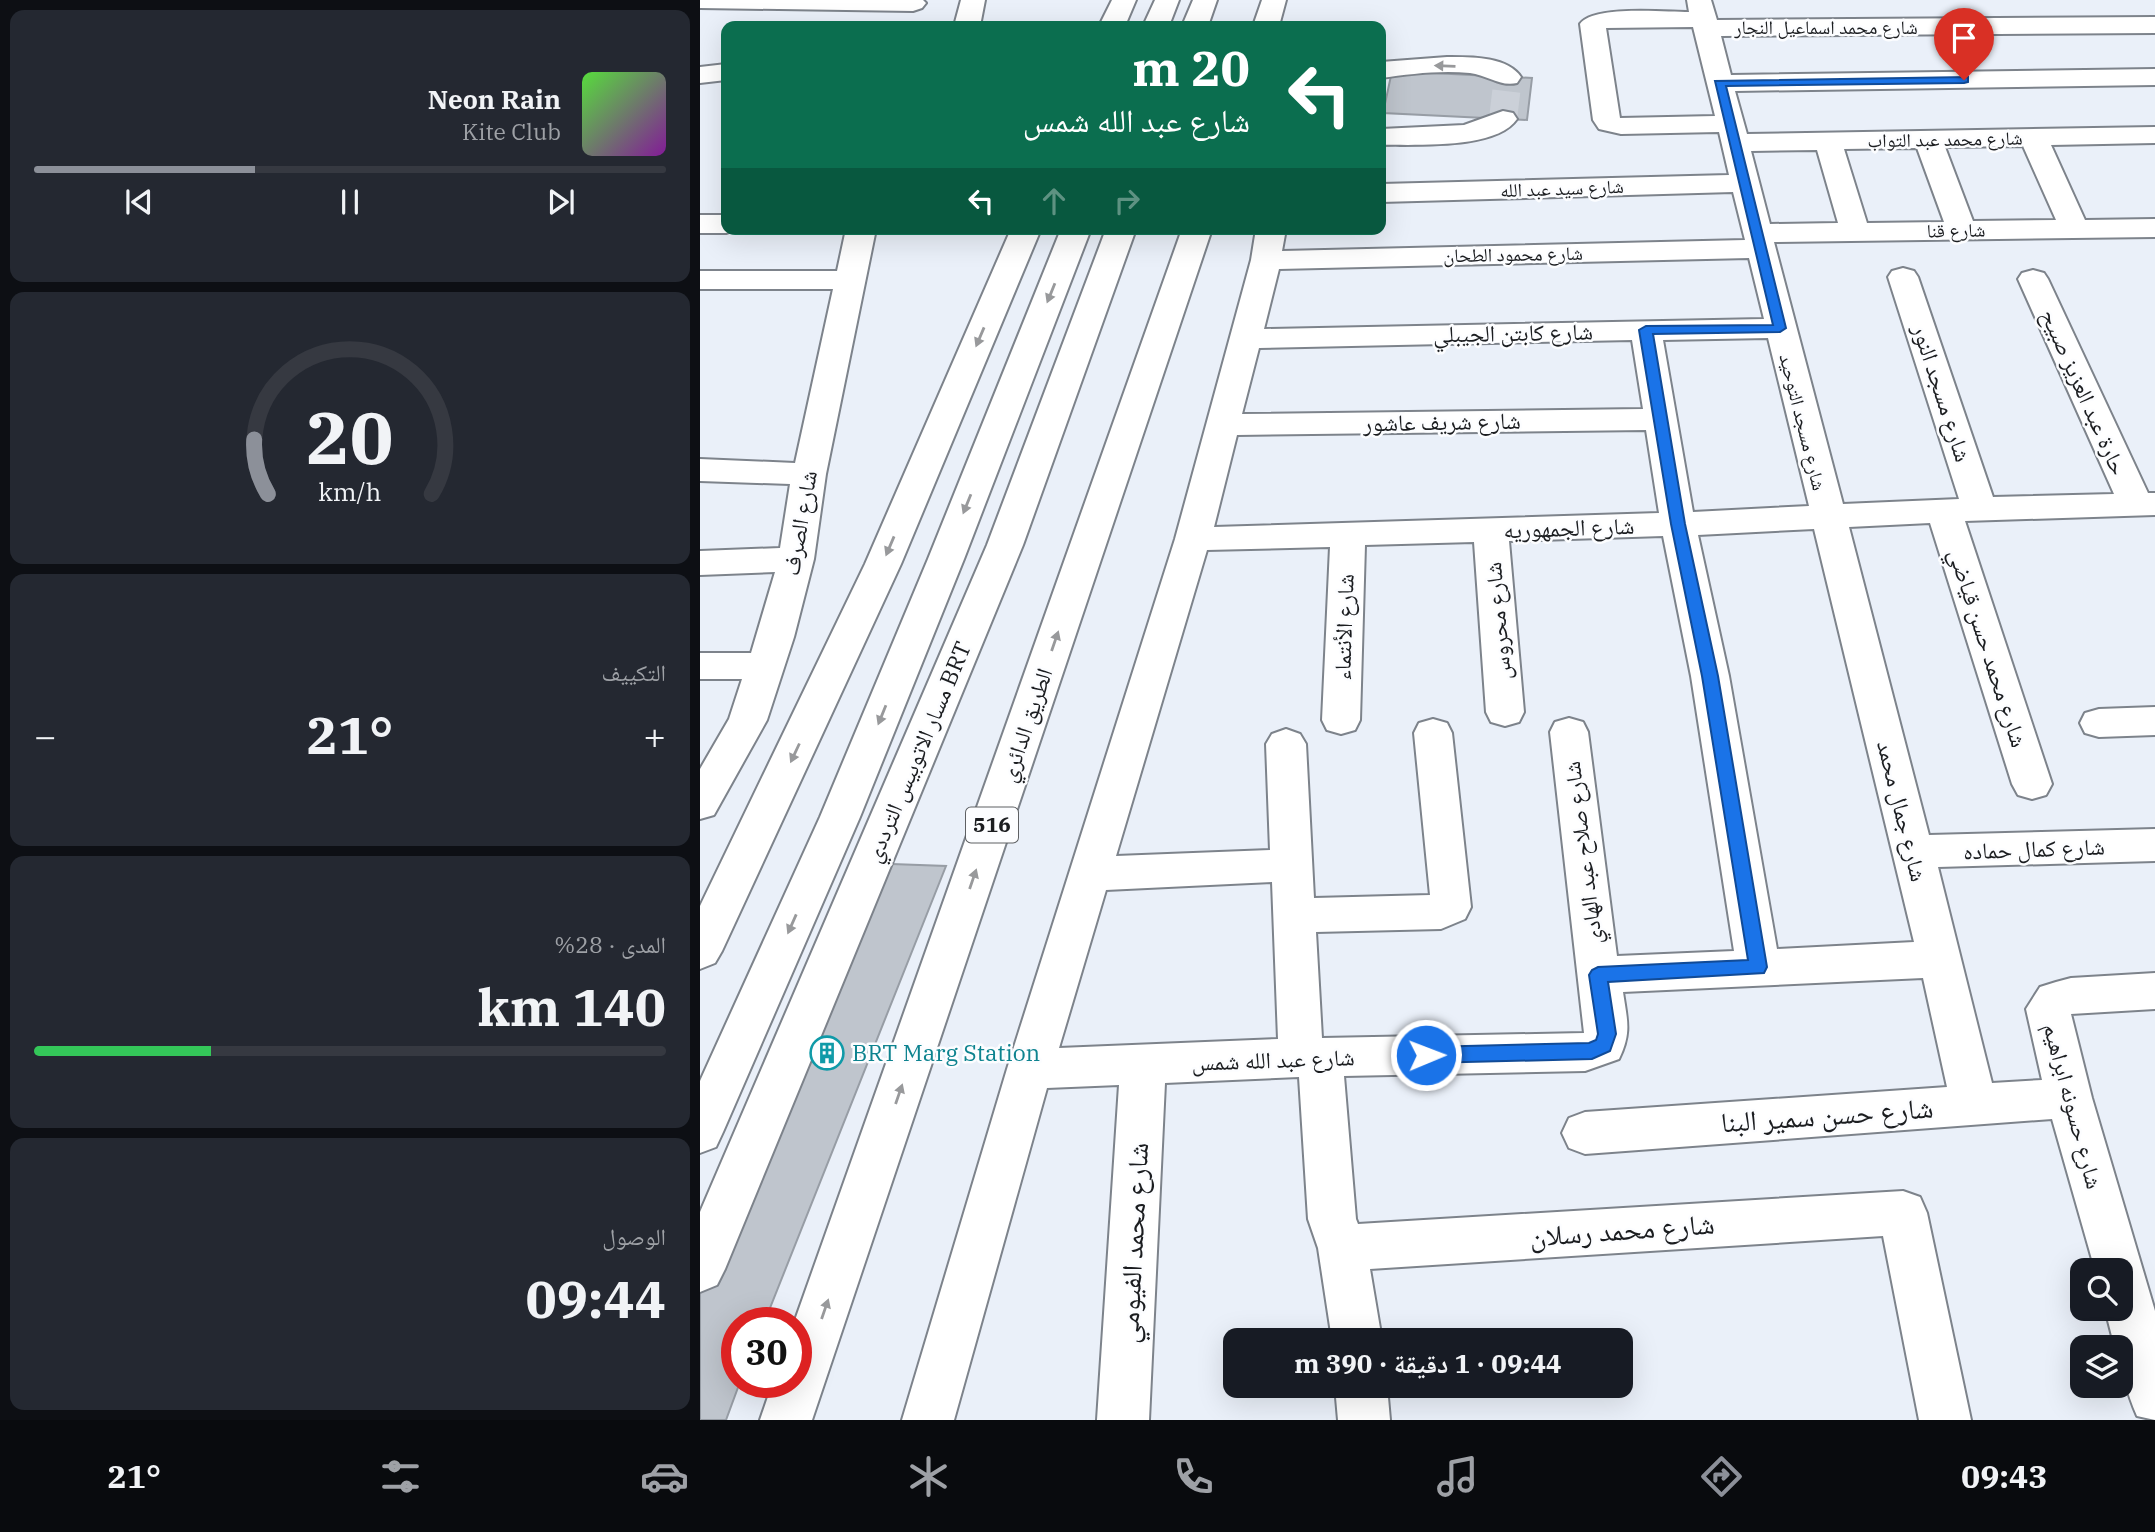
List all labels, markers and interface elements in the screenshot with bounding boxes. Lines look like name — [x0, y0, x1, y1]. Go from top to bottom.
pin — [1934, 8, 1994, 80]
street label: شارع محمد اسماعيل النجار — [1733, 15, 1918, 39]
icon: arrive — [1945, 19, 1983, 57]
text: 20 m — [1132, 36, 1250, 99]
icon: left — [1274, 49, 1365, 140]
one-way arrow — [1434, 60, 1456, 72]
text: Neon Rain — [428, 82, 561, 116]
text: شارع عبد الله شمس — [1023, 99, 1250, 141]
text: Kite Club — [462, 116, 561, 146]
street label: شارع محمد عبد التواب — [1867, 126, 2023, 152]
street label: شارع سيد عبد الله — [1500, 174, 1624, 202]
icon: left — [962, 182, 1000, 220]
icon: ahead — [1035, 182, 1073, 220]
icon: right — [1108, 182, 1146, 220]
icon: previous — [120, 183, 158, 221]
icon: pause — [331, 183, 369, 221]
icon: next — [542, 183, 580, 221]
street label: شارع قنا — [1926, 217, 1986, 243]
street label: شارع محمود الطحان — [1443, 241, 1583, 267]
one-way arrow — [1045, 282, 1056, 303]
street label: حارة عبد العزيز صبيح — [2034, 304, 2135, 480]
street label: شارع كابتن الجيبلي — [1433, 316, 1593, 353]
street label: شارع مسجد النور — [1905, 319, 1979, 466]
one-way arrow — [974, 327, 985, 348]
street label: شارع مسجد التوحيد — [1774, 351, 1832, 493]
text: 20 — [306, 389, 394, 484]
street label: شارع شريف عاشور — [1362, 405, 1521, 438]
street label: شارع الصرف — [775, 468, 824, 578]
text: km/h — [318, 475, 382, 508]
one-way arrow — [962, 494, 973, 515]
street label: شارع الجمهوريه — [1503, 510, 1635, 545]
one-way arrow — [885, 536, 896, 557]
street label: شارع محمد حسن قياضي — [1938, 545, 2035, 752]
street label: شارع محروس — [1477, 561, 1518, 681]
street label: شارع الأنتماء — [1326, 573, 1361, 681]
one-way arrow — [1050, 630, 1061, 651]
street label: مسار الاتوبيس الترددي BRT — [857, 637, 982, 868]
text: التكييف — [601, 657, 666, 687]
street label: الطريق الدائري — [992, 664, 1063, 787]
text: 21° — [307, 701, 393, 768]
one-way arrow — [876, 705, 887, 726]
text: − — [34, 711, 57, 760]
text: + — [643, 711, 666, 760]
street label: شارع جمال محمد — [1870, 737, 1935, 885]
one-way arrow — [789, 743, 801, 763]
street label: شارع صلاح عبد الهادي — [1556, 759, 1613, 946]
road number: 516 — [966, 808, 1018, 842]
street label: شارع كمال حماده — [1963, 831, 2105, 866]
one-way arrow — [968, 868, 979, 889]
one-way arrow — [786, 914, 798, 934]
text: المدى · 28% — [554, 929, 666, 959]
text: 140 km — [477, 973, 666, 1040]
position arrow — [1389, 1018, 1463, 1092]
street label: شارع حسونه ابراهيم — [2035, 1020, 2111, 1192]
building icon: BRT Marg Station — [808, 1034, 846, 1072]
place label: BRT Marg Station — [852, 1037, 1040, 1067]
street label: شارع عبد الله شمس — [1191, 1041, 1355, 1078]
one-way arrow — [894, 1084, 905, 1105]
street label: شارع حسن سمير البنا — [1719, 1089, 1934, 1140]
street label: شارع محمد الفيومي — [1109, 1142, 1161, 1345]
street label: شارع محمد رسلان — [1528, 1205, 1716, 1254]
text: الوصول — [602, 1221, 666, 1251]
map controls — [2070, 1258, 2133, 1398]
button: search — [2070, 1258, 2133, 1321]
text: 09:44 — [525, 1265, 666, 1332]
one-way arrow — [820, 1299, 831, 1320]
speed limit sign: 30 — [721, 1307, 812, 1398]
button: layers — [2070, 1335, 2133, 1398]
text: 09:44 · 1 دقيقة · 390 m — [1294, 1346, 1562, 1380]
icon: filters — [376, 1452, 425, 1501]
icon: car — [640, 1452, 689, 1501]
icon: climate — [904, 1452, 953, 1501]
icon: phone — [1169, 1452, 1218, 1501]
icon: music — [1433, 1452, 1482, 1501]
icon: directions — [1697, 1452, 1746, 1501]
text: 21° — [108, 1455, 161, 1497]
text: 09:43 — [1961, 1455, 2047, 1497]

